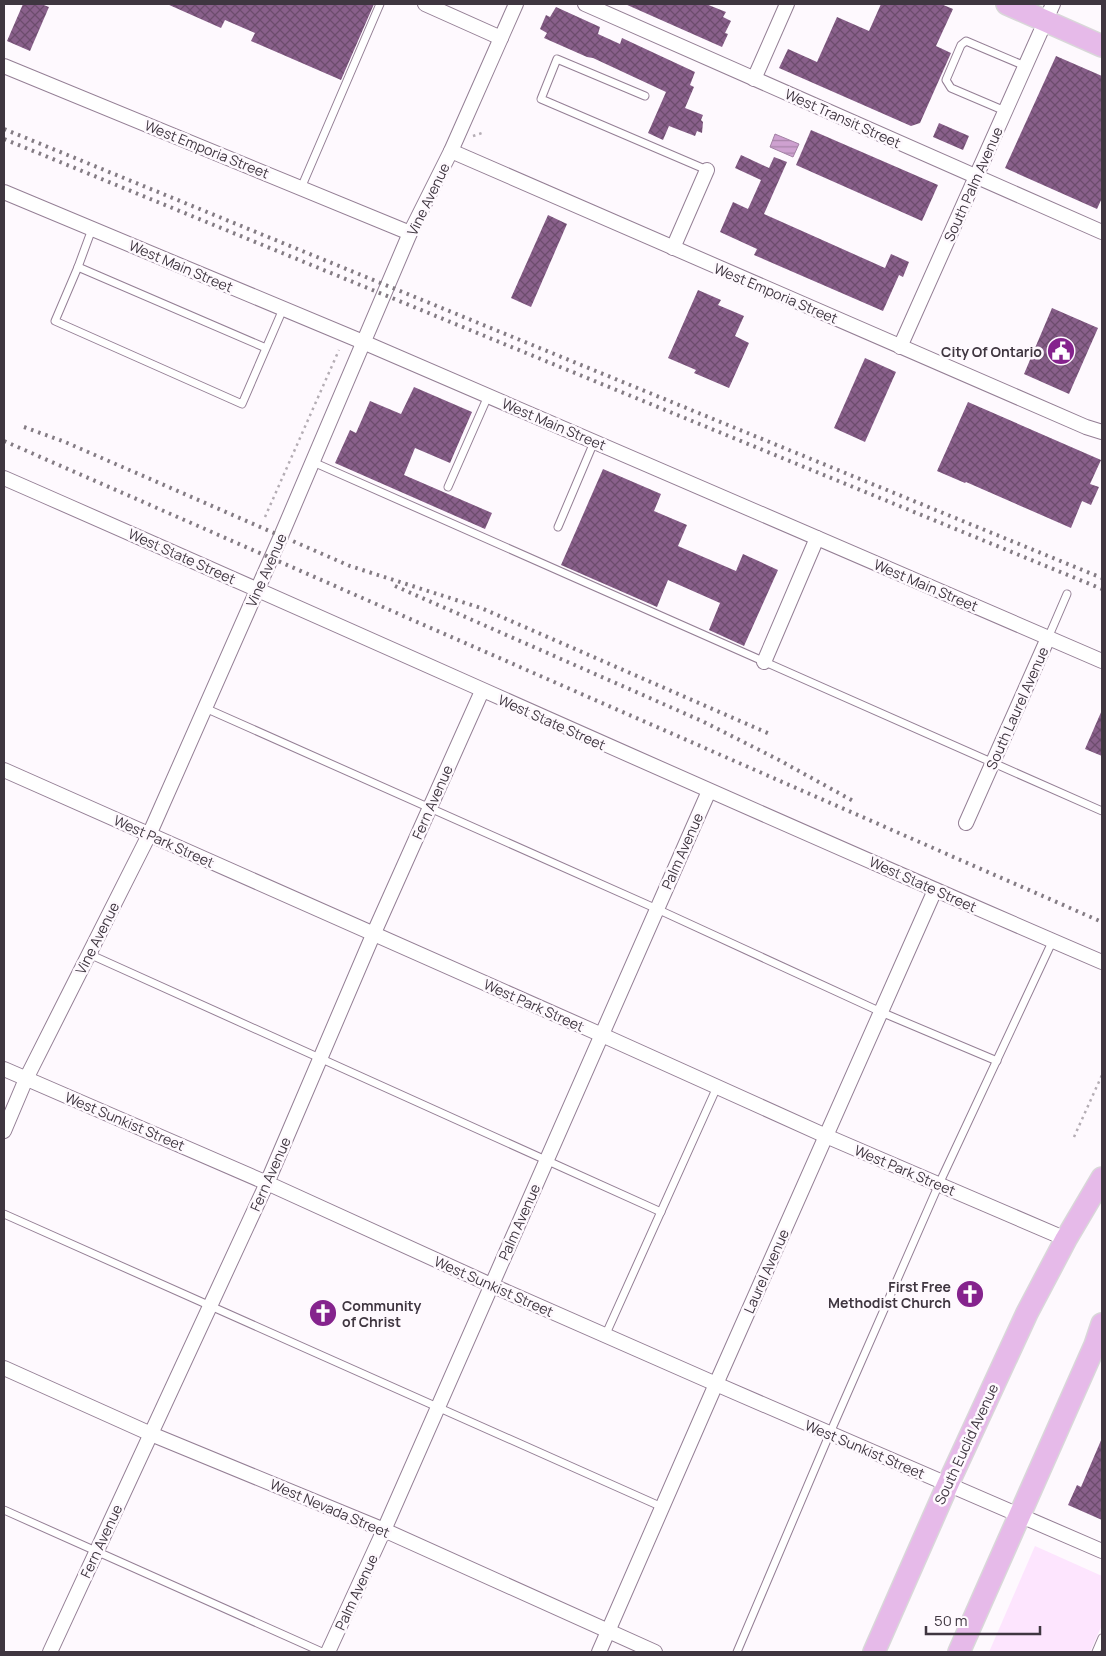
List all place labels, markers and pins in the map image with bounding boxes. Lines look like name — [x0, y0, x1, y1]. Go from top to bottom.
public building icon: City Of Ontario — [1046, 336, 1076, 366]
place label: City Of Ontario — [941, 342, 1042, 361]
place label: First Free Methodist Church — [828, 1277, 951, 1312]
church icon: First Free Methodist Church — [955, 1279, 985, 1309]
place label: Community of Christ — [342, 1296, 421, 1331]
church icon: Community of Christ — [308, 1298, 338, 1328]

